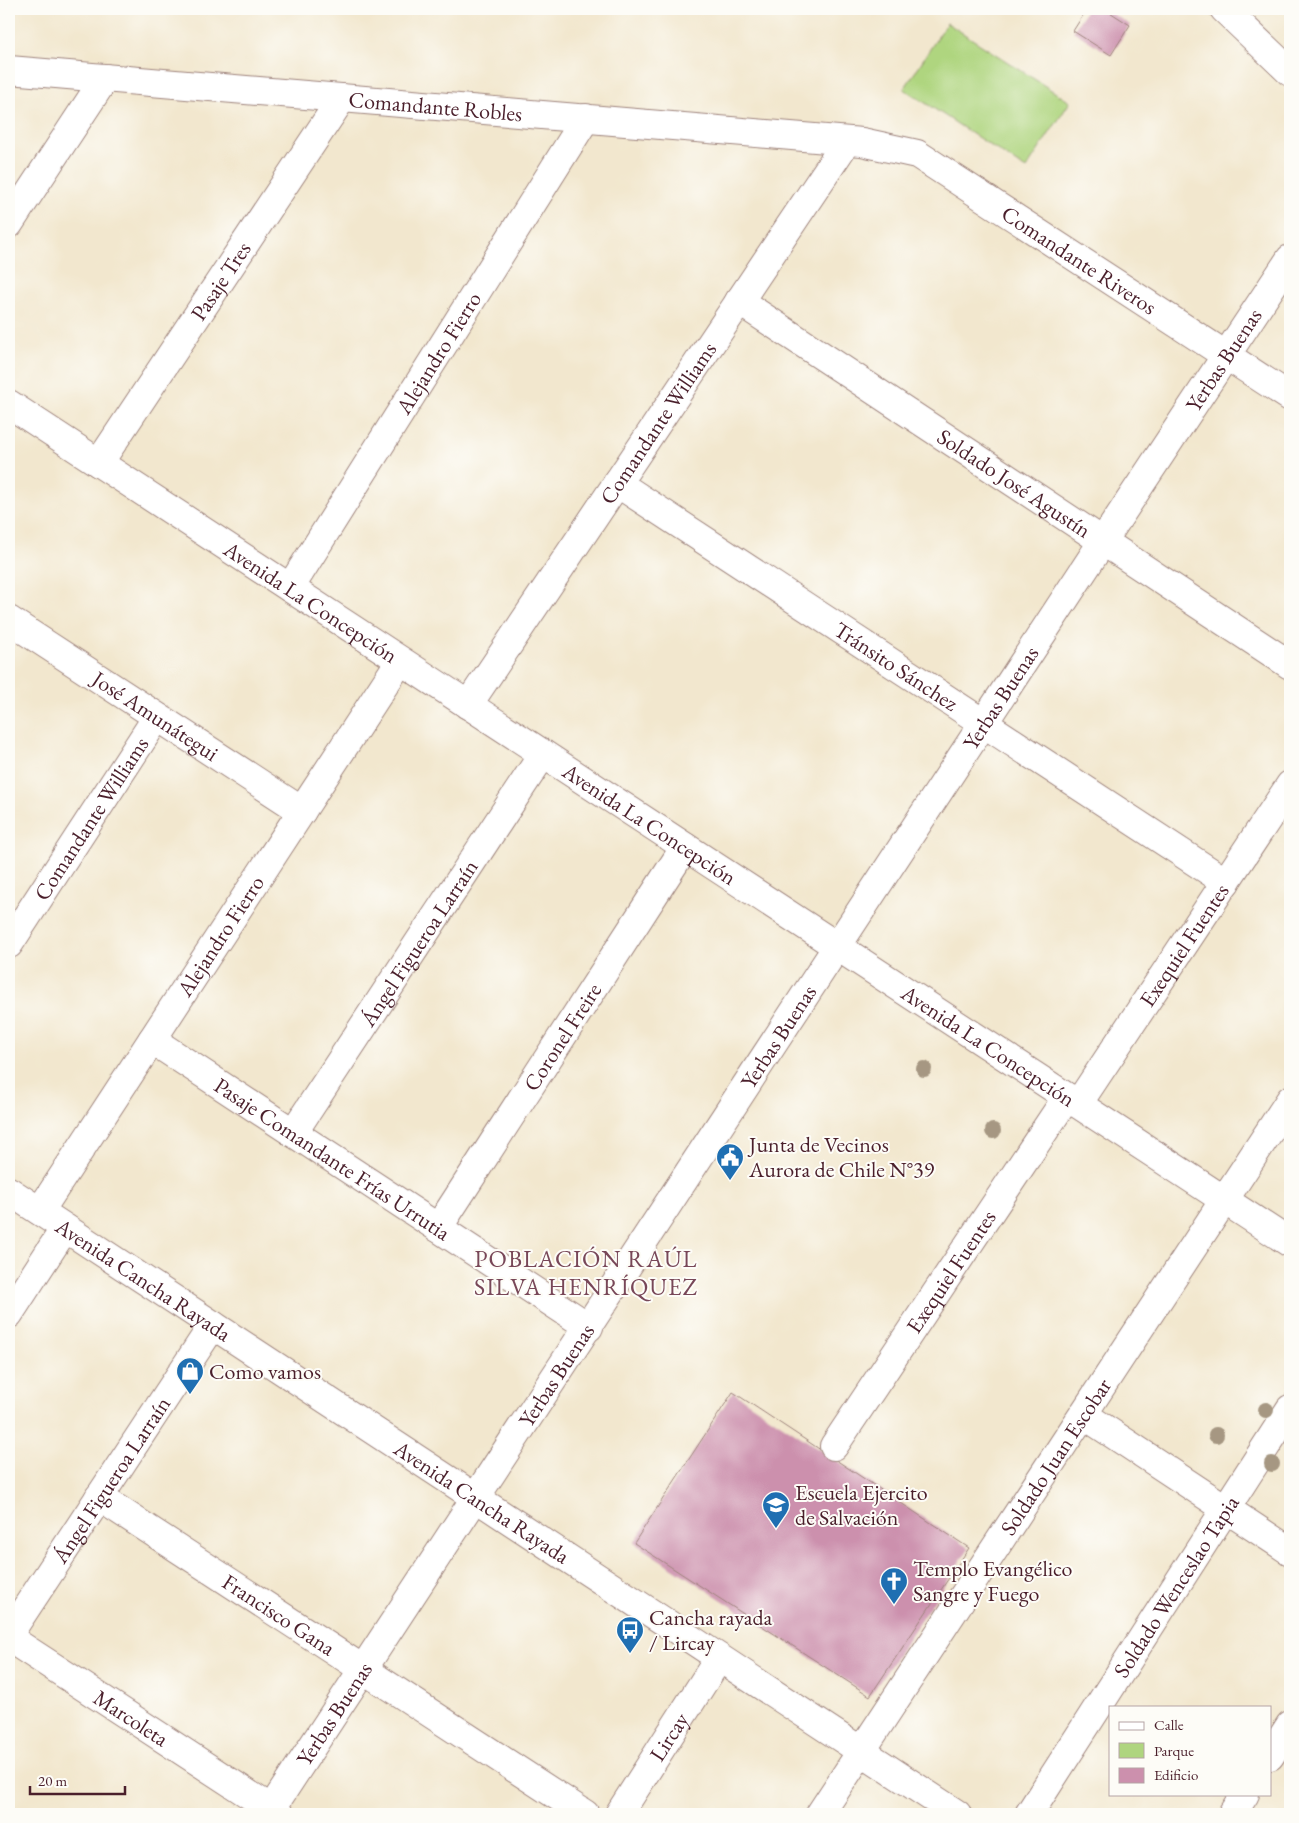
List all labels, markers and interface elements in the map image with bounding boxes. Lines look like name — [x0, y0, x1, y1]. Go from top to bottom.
street label: Comandante Robles — [347, 85, 523, 128]
street label: Comandante Riveros — [996, 199, 1162, 321]
street label: Pasaje Tres — [184, 236, 258, 326]
street label: Alejandro Fierro — [389, 286, 488, 420]
street label: Yerbas Buenas — [1179, 303, 1268, 417]
street label: Comandante Williams — [593, 336, 723, 510]
street label: Soldado José Agustín — [932, 422, 1097, 545]
street label: Avenida La Concepción — [217, 534, 404, 670]
street label: Tránsito Sánchez — [828, 615, 964, 718]
street label: Yerbas Buenas — [956, 641, 1045, 755]
street label: José Amunátegui — [85, 663, 224, 768]
street label: Comandante Williams — [27, 731, 155, 906]
street label: Avenida La Concepción — [556, 756, 742, 892]
street label: Ángel Figueroa Larraín — [353, 854, 485, 1033]
street label: Alejandro Fierro — [170, 870, 271, 1003]
street label: Exequiel Fuentes — [1133, 878, 1236, 1012]
street label: Coronel Freire — [517, 977, 608, 1097]
street label: Avenida La Concepción — [895, 978, 1081, 1114]
street label: Yerbas Buenas — [734, 979, 823, 1094]
street label: Pasaje Comandante Frías Urrutia — [209, 1071, 456, 1247]
place label: Junta de Vecinos Aurora de Chile N°39 — [747, 1130, 935, 1184]
public building icon: Junta de Vecinos Aurora de Chile N°39 — [715, 1142, 745, 1181]
street label: Exequiel Fuentes — [899, 1204, 1003, 1339]
street label: Avenida Cancha Rayada — [49, 1211, 237, 1348]
district label: POBLACIÓN RAÚL SILVA HENRÍQUEZ — [474, 1243, 698, 1302]
street label: Yerbas Buenas — [512, 1318, 601, 1433]
shop icon: Como vamos — [175, 1356, 205, 1395]
place label: Como vamos — [209, 1357, 321, 1386]
street label: Soldado Juan Escobar — [994, 1372, 1118, 1541]
street label: Ángel Figueroa Larraín — [45, 1391, 177, 1570]
street label: Avenida Cancha Rayada — [387, 1433, 575, 1571]
place label: Escuela Ejercito de Salvación — [795, 1478, 928, 1532]
school or university icon: Escuela Ejercito de Salvación — [761, 1490, 791, 1529]
street label: Soldado Wenceslao Tapia — [1107, 1490, 1246, 1683]
place label: Templo Evangélico Sangre y Fuego — [913, 1554, 1073, 1608]
church icon: Templo Evangélico Sangre y Fuego — [879, 1566, 909, 1605]
street label: Francisco Gana — [217, 1567, 341, 1663]
place label: Cancha rayada / Lircay — [649, 1603, 773, 1657]
bus stop icon: Cancha rayada / Lircay — [615, 1615, 645, 1654]
street label: Yerbas Buenas — [290, 1657, 379, 1771]
street label: Marcoleta — [88, 1683, 174, 1753]
legend — [1109, 1706, 1272, 1796]
street label: Lircay — [643, 1707, 696, 1767]
text: Calle — [1154, 1715, 1184, 1734]
text: Parque — [1154, 1741, 1194, 1760]
scale bar — [30, 1763, 125, 1795]
text: Edificio — [1154, 1765, 1198, 1784]
text: 20 m — [38, 1771, 67, 1790]

